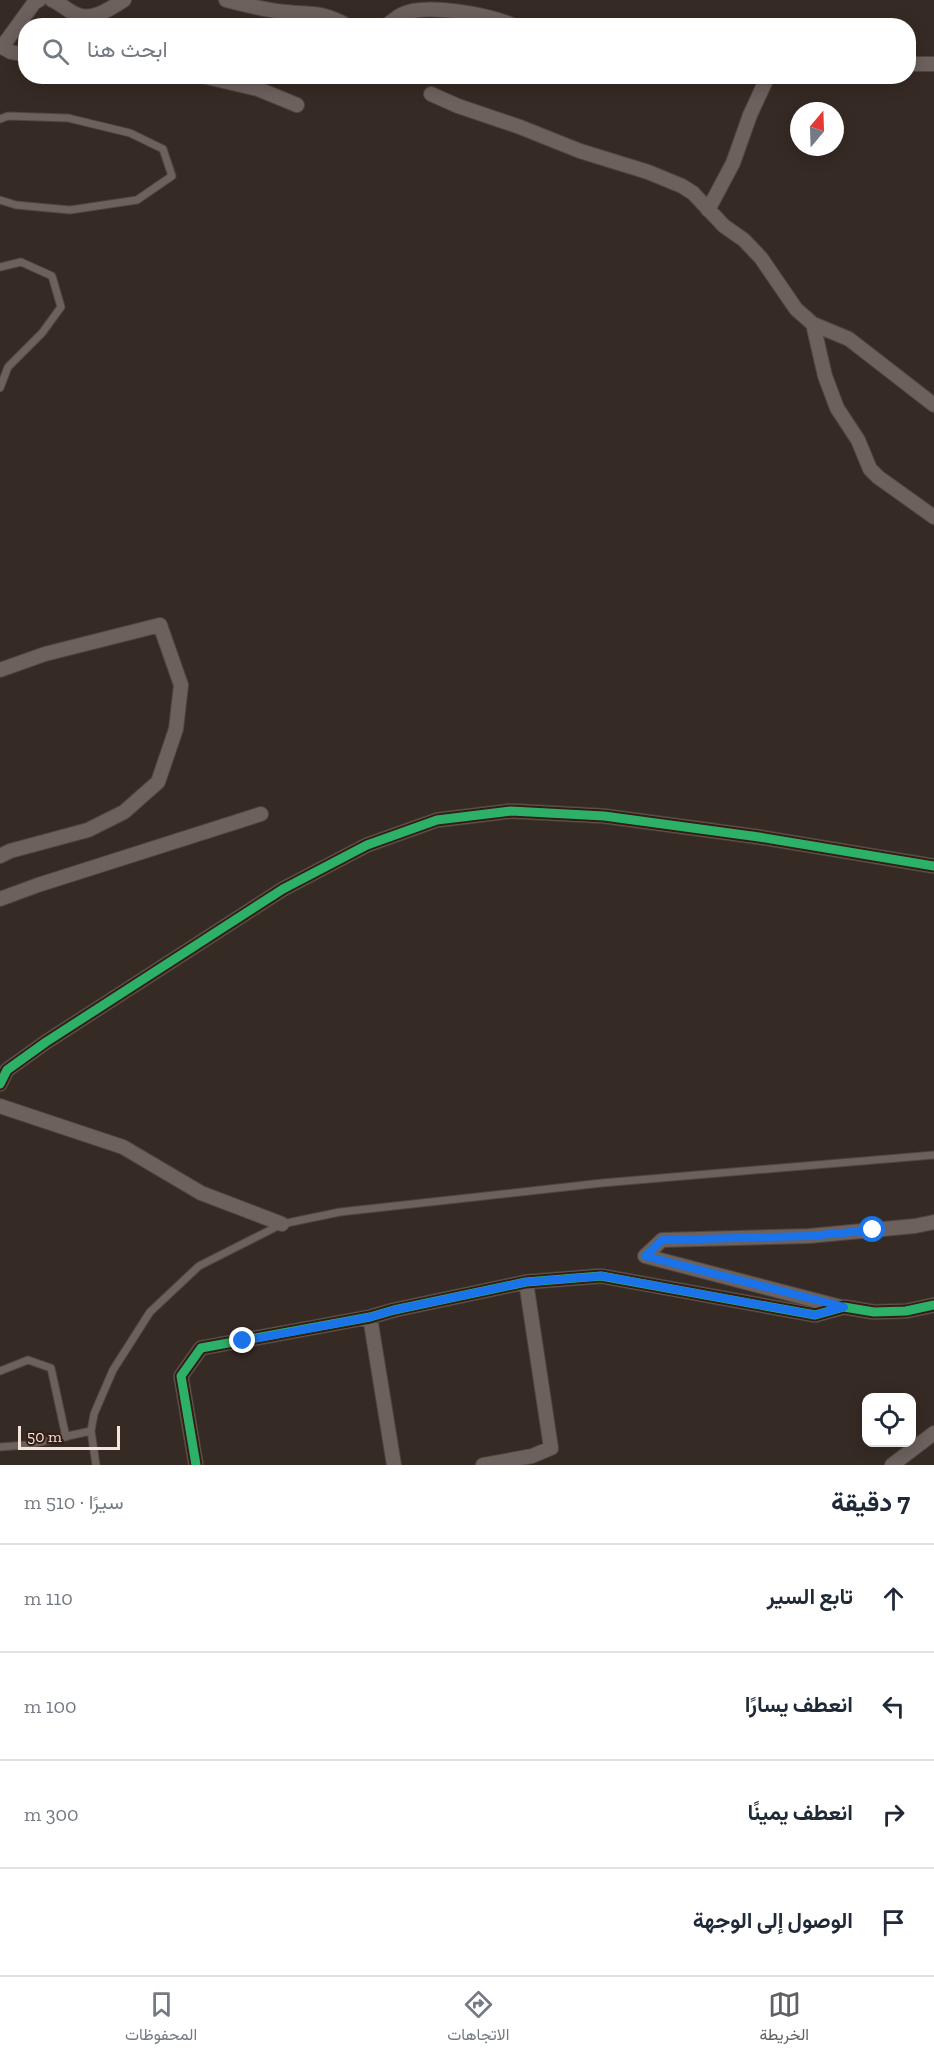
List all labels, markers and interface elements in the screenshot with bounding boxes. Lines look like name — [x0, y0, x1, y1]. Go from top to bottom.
search box — [18, 18, 916, 84]
icon: search — [39, 35, 72, 68]
text: ابحث هنا — [87, 36, 167, 63]
north arrow — [790, 102, 844, 156]
route start — [859, 1216, 885, 1242]
route end — [229, 1327, 255, 1353]
map controls — [862, 1393, 916, 1447]
button: locate — [862, 1393, 916, 1447]
scale bar — [18, 1423, 120, 1450]
text: 50 m — [27, 1427, 62, 1446]
text: 7 دقيقة — [831, 1486, 910, 1518]
text: سيرًا · 510 m — [24, 1490, 123, 1514]
icon: ahead — [877, 1582, 910, 1615]
text: تابع السير — [767, 1583, 853, 1610]
text: 110 m — [24, 1586, 73, 1610]
icon: left — [877, 1690, 910, 1723]
text: انعطف يسارًا — [745, 1691, 853, 1718]
text: 100 m — [24, 1694, 77, 1718]
icon: right — [877, 1798, 910, 1831]
text: انعطف يمينًا — [747, 1799, 853, 1826]
text: 300 m — [24, 1802, 79, 1826]
icon: arrive — [877, 1906, 910, 1939]
text: الوصول إلى الوجهة — [693, 1907, 853, 1934]
tab: المحفوظات — [125, 1988, 197, 2049]
tab: الاتجاهات — [447, 1988, 509, 2049]
tab: الخريطة — [759, 1988, 809, 2049]

